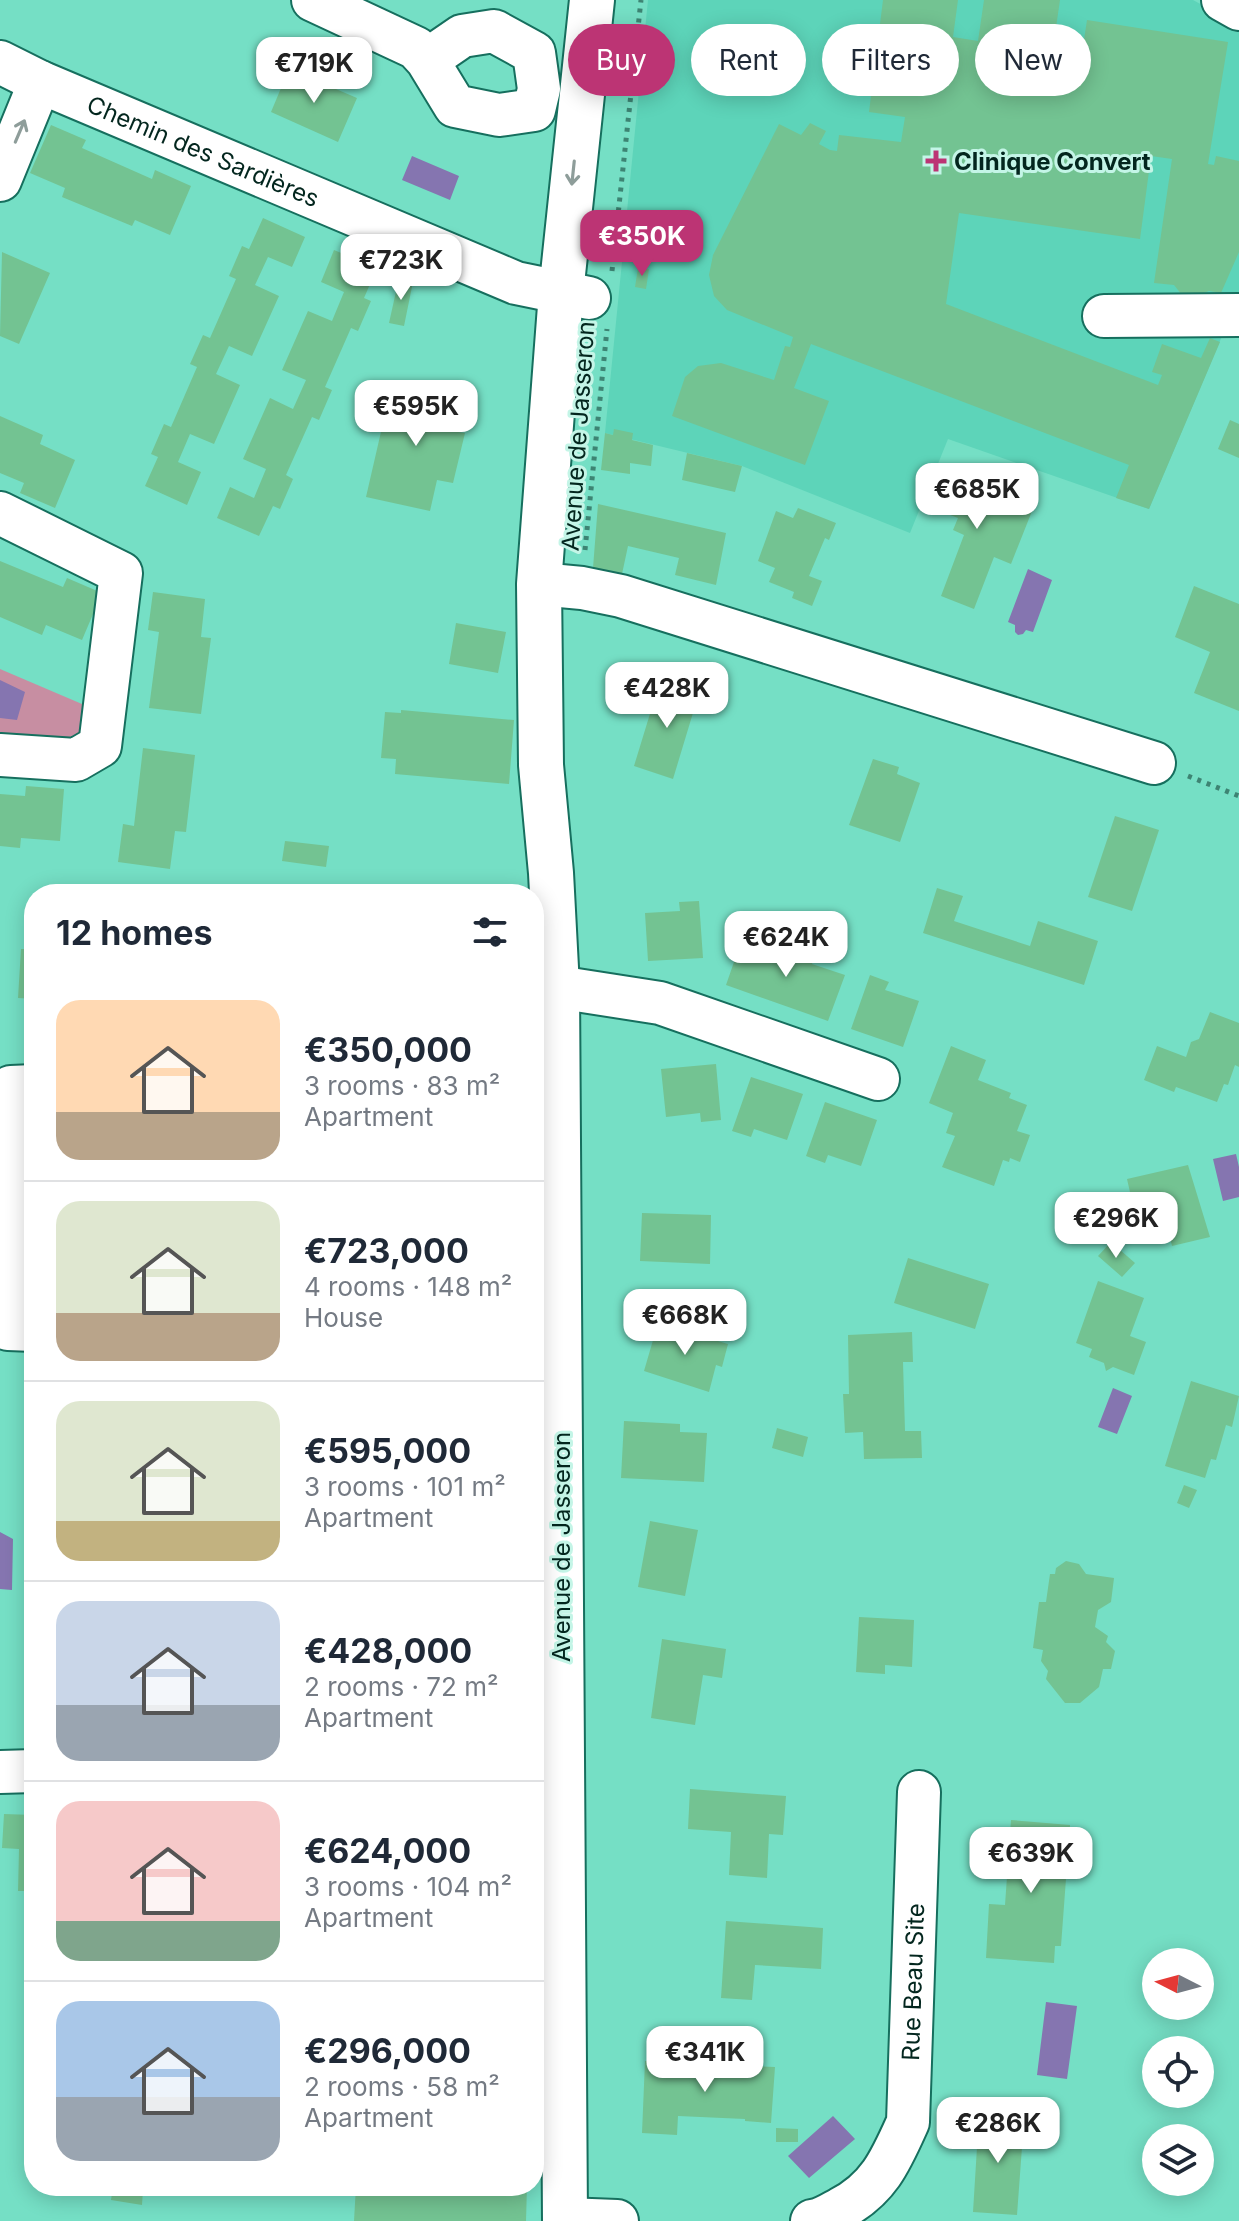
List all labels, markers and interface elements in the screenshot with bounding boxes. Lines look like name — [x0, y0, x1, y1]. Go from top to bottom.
chip: Buy — [568, 24, 675, 96]
chip: Rent — [691, 24, 806, 96]
chip: Filters — [822, 24, 959, 96]
chip: New — [975, 24, 1091, 96]
pin: €719K — [258, 37, 370, 105]
text: €719K — [274, 47, 354, 78]
street label: Chemin des Sardières — [83, 89, 324, 213]
one-way arrow — [14, 119, 29, 144]
place label: Clinique Convert — [954, 147, 1151, 176]
marker: Clinique Convert — [925, 150, 947, 172]
one-way arrow — [566, 159, 581, 186]
pin: €350K — [586, 210, 698, 278]
text: €350K — [598, 220, 686, 251]
pin: €723K — [345, 234, 457, 302]
text: €723K — [359, 244, 443, 275]
street label: Avenue de Jasseron — [556, 320, 600, 552]
pin: €595K — [360, 380, 472, 448]
text: €595K — [373, 390, 459, 421]
pin: €685K — [921, 463, 1033, 531]
text: €685K — [934, 473, 1020, 504]
pin: €428K — [611, 662, 723, 730]
text: €428K — [623, 672, 711, 703]
icon: filters — [468, 910, 512, 954]
pin: €624K — [730, 911, 842, 979]
text: 12 homes — [56, 912, 212, 953]
text: €624K — [743, 921, 829, 952]
text: €350,000 — [304, 1029, 472, 1070]
icon: home — [120, 1032, 216, 1128]
text: 3 rooms · 83 m² — [304, 1070, 500, 1101]
text: Apartment — [304, 1101, 433, 1132]
pin: €296K — [1060, 1192, 1172, 1260]
text: €296K — [1073, 1202, 1159, 1233]
text: €723,000 — [304, 1230, 469, 1271]
icon: home — [120, 1233, 216, 1329]
text: 4 rooms · 148 m² — [304, 1271, 512, 1302]
pin: €668K — [629, 1289, 741, 1357]
text: €668K — [641, 1299, 729, 1330]
text: House — [304, 1302, 383, 1333]
text: €595,000 — [304, 1430, 471, 1471]
street label: Avenue de Jasseron — [547, 1432, 576, 1662]
icon: home — [120, 1433, 216, 1529]
text: 3 rooms · 101 m² — [304, 1471, 506, 1502]
text: Apartment — [304, 1502, 433, 1533]
text: €428,000 — [304, 1630, 472, 1671]
icon: home — [120, 1633, 216, 1729]
text: 2 rooms · 72 m² — [304, 1671, 498, 1702]
text: Apartment — [304, 1702, 433, 1733]
pin: €639K — [975, 1827, 1087, 1895]
text: €624,000 — [304, 1830, 471, 1871]
icon: home — [120, 1833, 216, 1929]
text: €639K — [987, 1837, 1075, 1868]
text: 3 rooms · 104 m² — [304, 1871, 512, 1902]
text: Apartment — [304, 1902, 433, 1933]
street label: Rue Beau Site — [896, 1903, 930, 2061]
north arrow — [1142, 1948, 1214, 2020]
map controls — [1142, 1948, 1214, 2196]
pin: €341K — [649, 2026, 761, 2094]
text: €296,000 — [304, 2030, 471, 2071]
icon: home — [120, 2033, 216, 2129]
text: €341K — [664, 2036, 746, 2067]
button: locate — [1142, 2036, 1214, 2108]
text: 2 rooms · 58 m² — [304, 2071, 500, 2102]
pin: €286K — [942, 2097, 1054, 2165]
text: Apartment — [304, 2102, 433, 2133]
text: €286K — [955, 2107, 1041, 2138]
button: layers — [1142, 2124, 1214, 2196]

